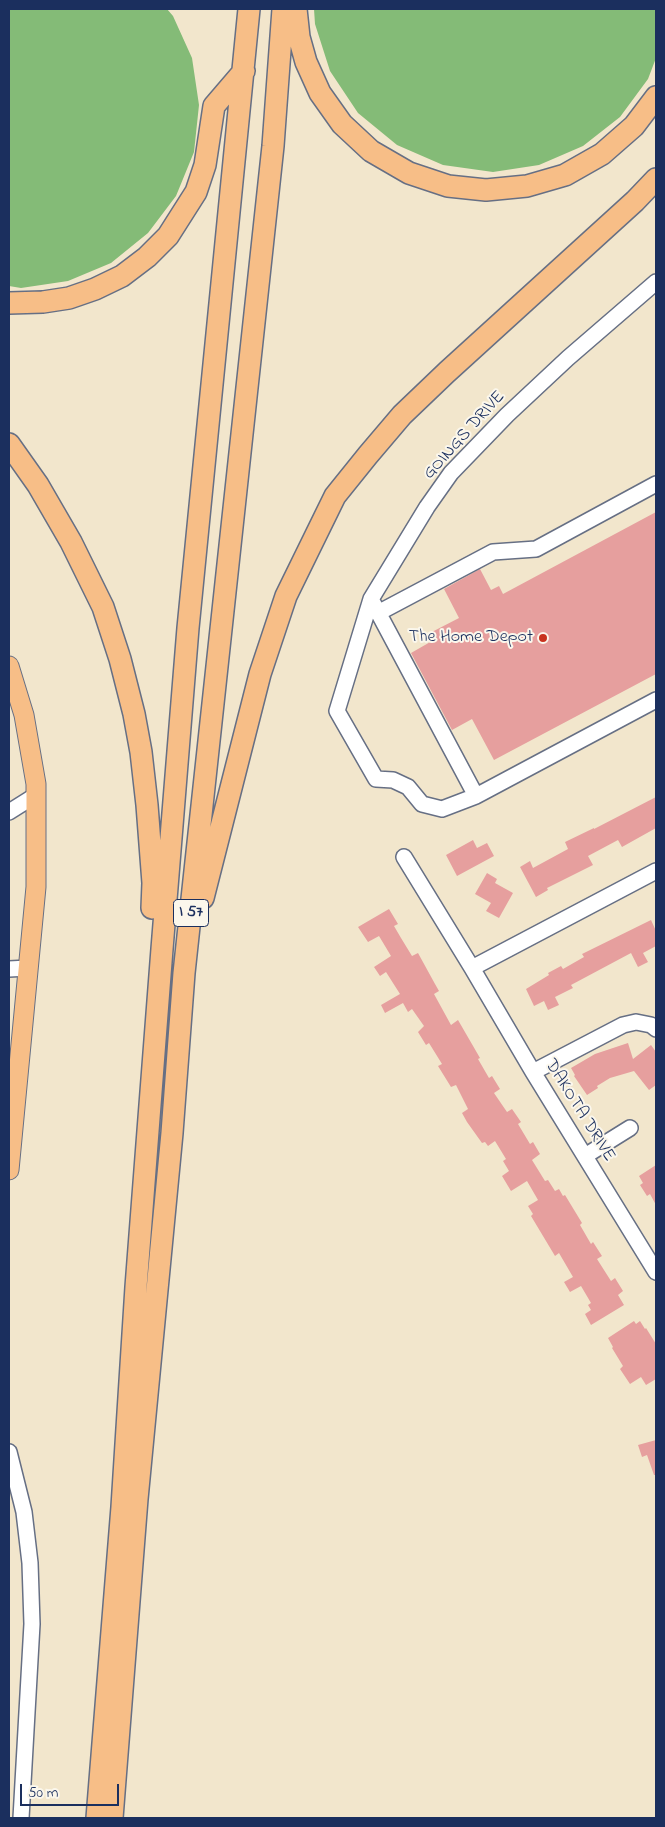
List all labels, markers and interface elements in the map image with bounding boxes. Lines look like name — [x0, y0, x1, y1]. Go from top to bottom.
street label: GOINGS DRIVE — [420, 387, 510, 485]
place label: The Home Depot — [409, 627, 533, 649]
marker: The Home Depot — [537, 632, 549, 644]
road number: I 57 — [174, 900, 208, 926]
street label: DAKOTA DRIVE — [539, 1056, 619, 1166]
scale bar — [22, 1774, 121, 1806]
text: 50 m — [28, 1782, 58, 1804]

